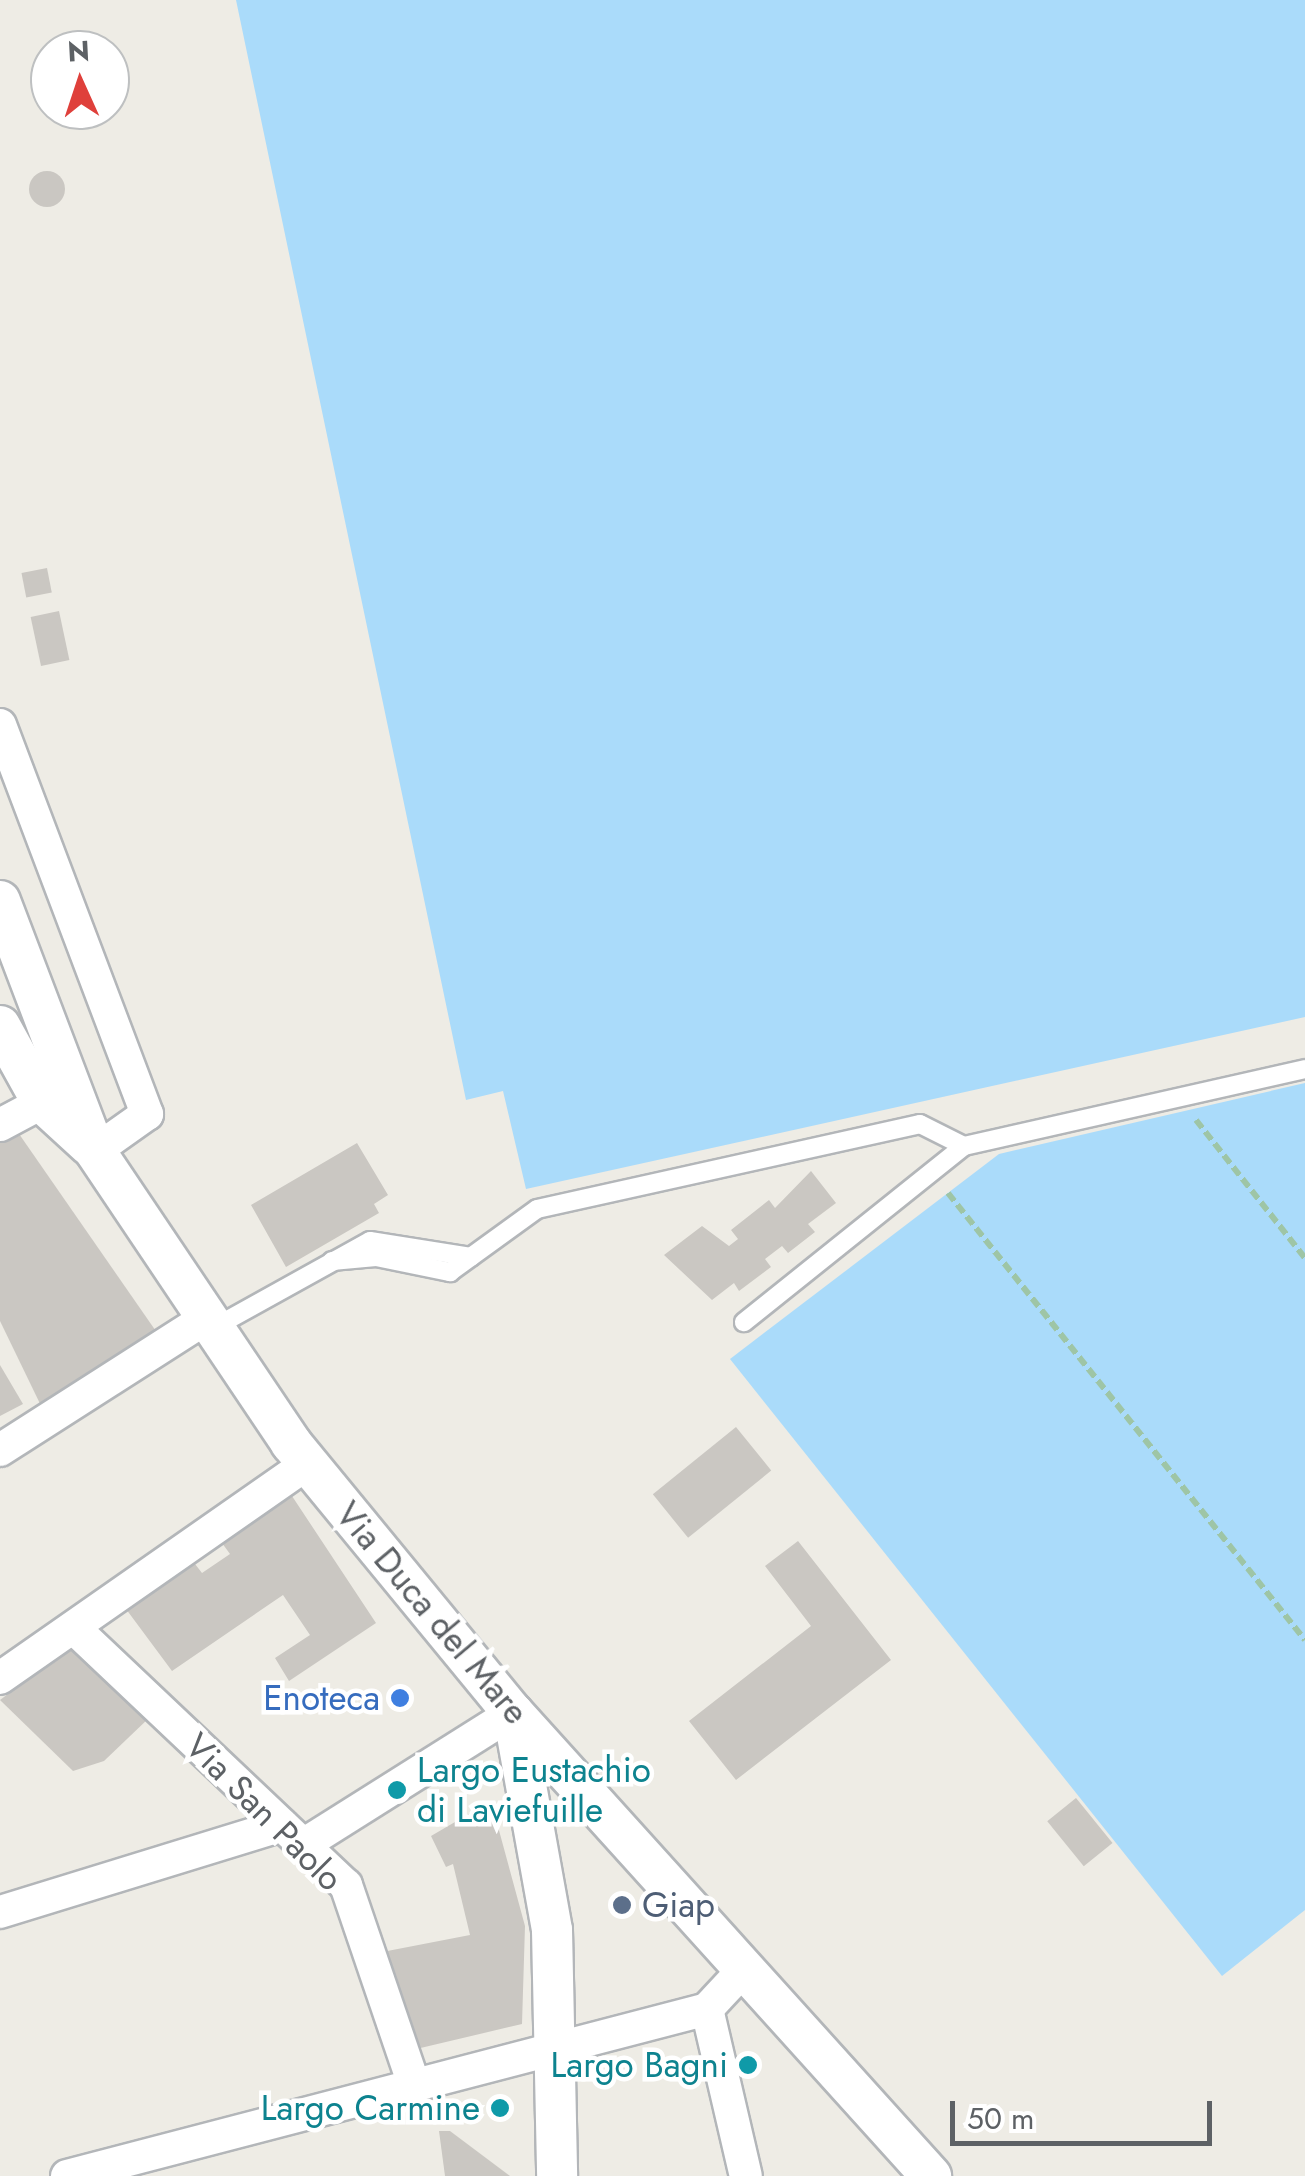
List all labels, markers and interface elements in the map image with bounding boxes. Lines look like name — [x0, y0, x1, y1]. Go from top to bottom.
north arrow — [30, 30, 130, 130]
text: N — [66, 30, 91, 73]
street label: Via Duca del Mare — [327, 1493, 537, 1733]
place label: Enoteca — [263, 1677, 380, 1719]
marker: Enoteca — [389, 1687, 411, 1709]
street label: Via San Paolo — [176, 1724, 352, 1900]
place label: Largo Eustachio di Laviefuille — [417, 1749, 651, 1831]
marker: Largo Eustachio di Laviefuille — [386, 1779, 408, 1801]
place label: Giap — [642, 1884, 715, 1926]
marker: Giap — [611, 1894, 633, 1916]
place label: Largo Bagni — [551, 2044, 728, 2086]
marker: Largo Bagni — [737, 2054, 759, 2076]
scale bar — [955, 2081, 1218, 2143]
place label: Largo Carmine — [261, 2087, 480, 2129]
marker: Largo Carmine — [489, 2097, 511, 2119]
text: 50 m — [967, 2097, 1034, 2140]

